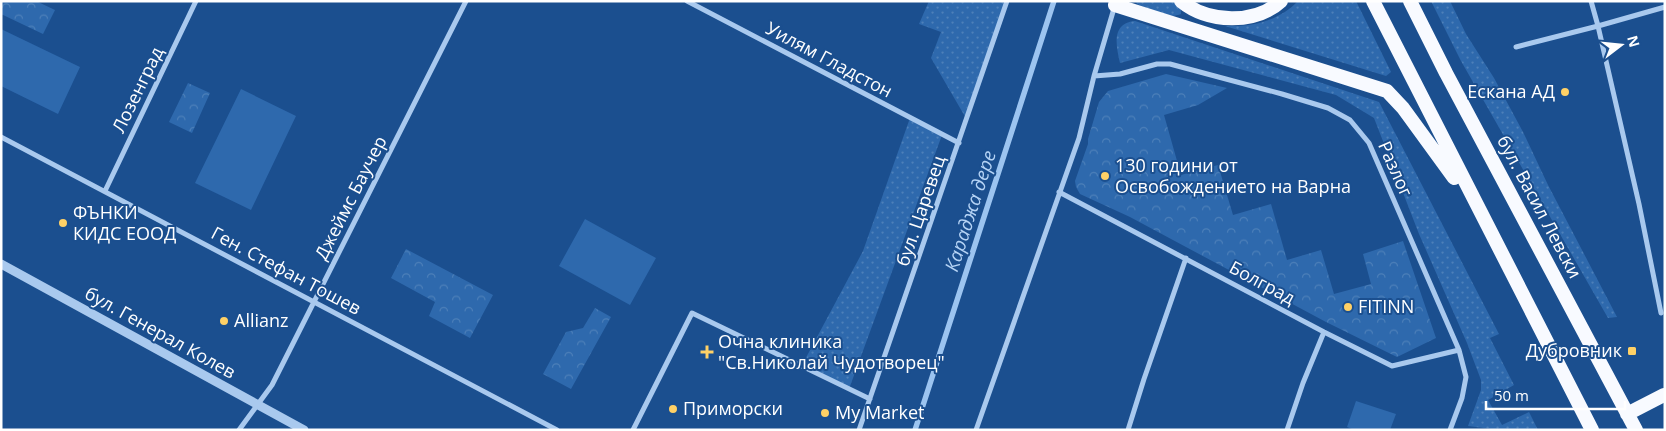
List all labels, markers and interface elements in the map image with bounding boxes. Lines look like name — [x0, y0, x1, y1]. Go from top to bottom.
street label: Уилям Гладстон — [762, 16, 897, 103]
north arrow — [1596, 20, 1646, 70]
text: N — [1623, 33, 1645, 49]
street label: Лозенград — [106, 43, 168, 137]
place label: Ескана АД — [1467, 79, 1555, 103]
marker: Ескана АД — [1559, 86, 1571, 98]
street label: бул. Васил Левски — [1492, 131, 1588, 282]
street label: Джеймс Баучер — [309, 132, 392, 263]
street label: Разлог — [1373, 137, 1419, 200]
water label: Караджа дере — [938, 147, 1002, 275]
street label: бул. Царевец — [890, 152, 950, 269]
place label: 130 години от Освобождението на Варна — [1115, 153, 1351, 198]
marker: 130 години от Освобождението на Варна — [1099, 170, 1111, 182]
place label: ФЪНКИ КИДС ЕООД — [73, 200, 176, 245]
marker: ФЪНКИ КИДС ЕООД — [57, 217, 69, 229]
street label: Ген. Стефан Тошев — [207, 220, 366, 320]
street label: Болград — [1225, 255, 1300, 309]
street label: бул. Генерал Колев — [81, 281, 240, 384]
place label: FITINN — [1358, 294, 1414, 318]
marker: FITINN — [1342, 301, 1354, 313]
place label: Allianz — [234, 308, 289, 332]
marker: Allianz — [218, 315, 230, 327]
place label: Очна клиника "Св.Николай Чудотворец" — [718, 329, 945, 374]
place label: Дубровник — [1526, 338, 1623, 362]
marker: Очна клиника "Св.Николай Чудотворец" — [700, 345, 714, 359]
marker: Дубровник — [1626, 345, 1638, 357]
scale bar — [1486, 378, 1625, 410]
text: 50 m — [1494, 385, 1529, 405]
place label: Приморски — [683, 396, 783, 420]
place label: My Market — [835, 400, 924, 424]
marker: Приморски — [667, 403, 679, 415]
marker: My Market — [819, 407, 831, 419]

